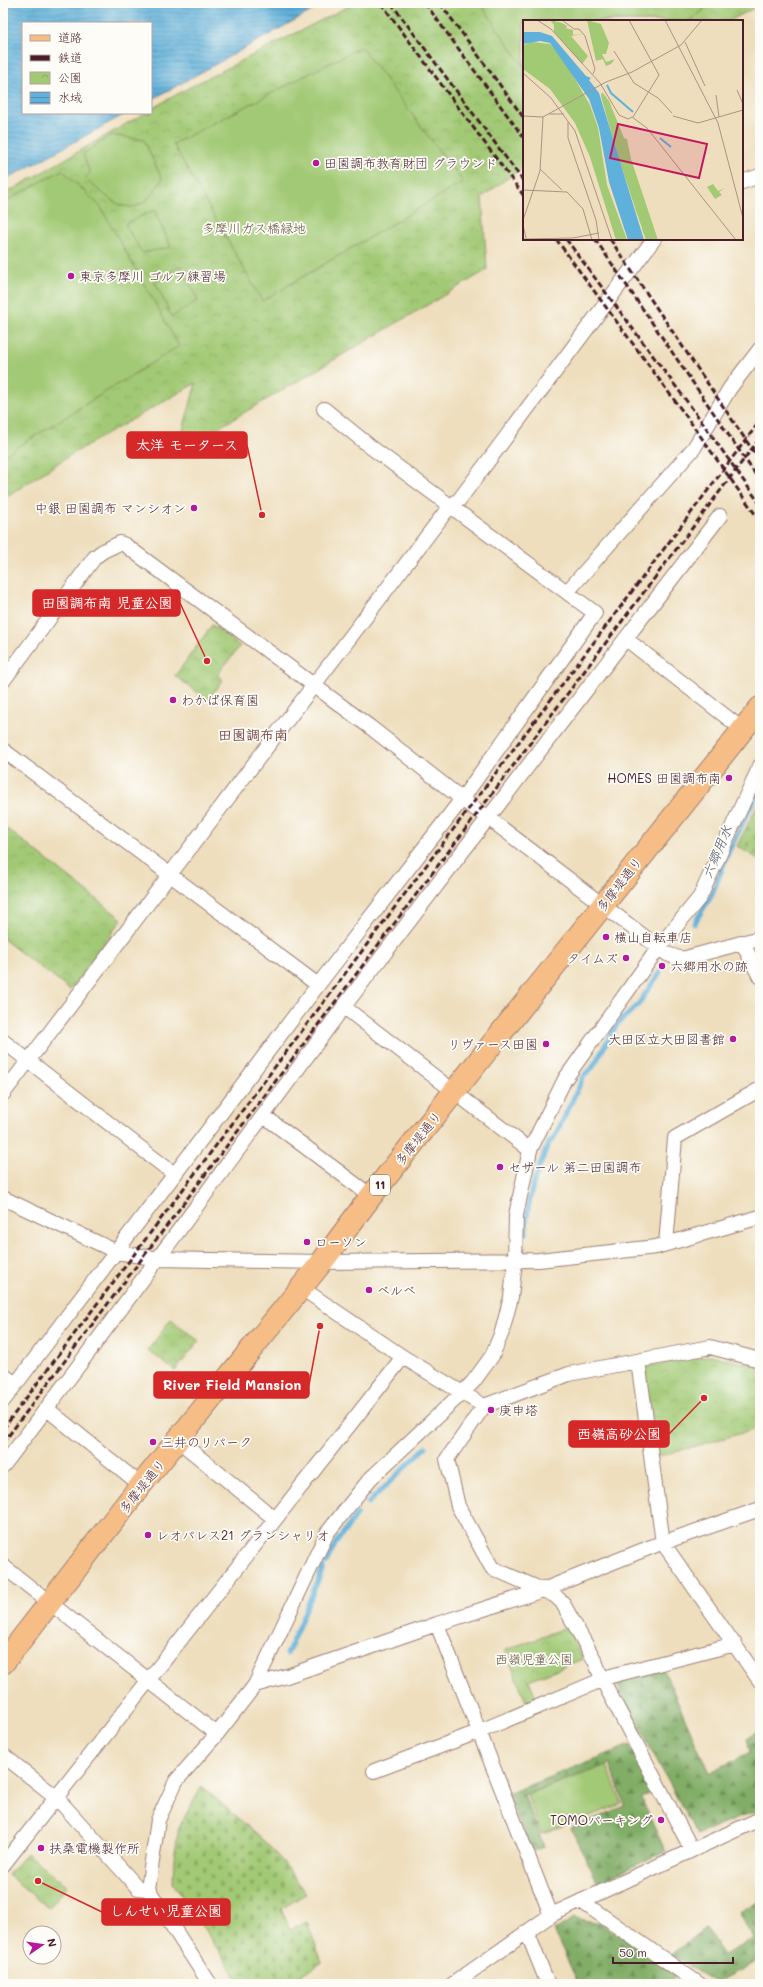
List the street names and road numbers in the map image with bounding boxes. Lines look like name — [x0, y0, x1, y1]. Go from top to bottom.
street label: 多摩堤通り — [592, 853, 645, 915]
street label: 多摩堤通り — [391, 1107, 445, 1168]
road number: 11 — [370, 1175, 390, 1195]
street label: 多摩堤通り — [115, 1455, 169, 1516]

